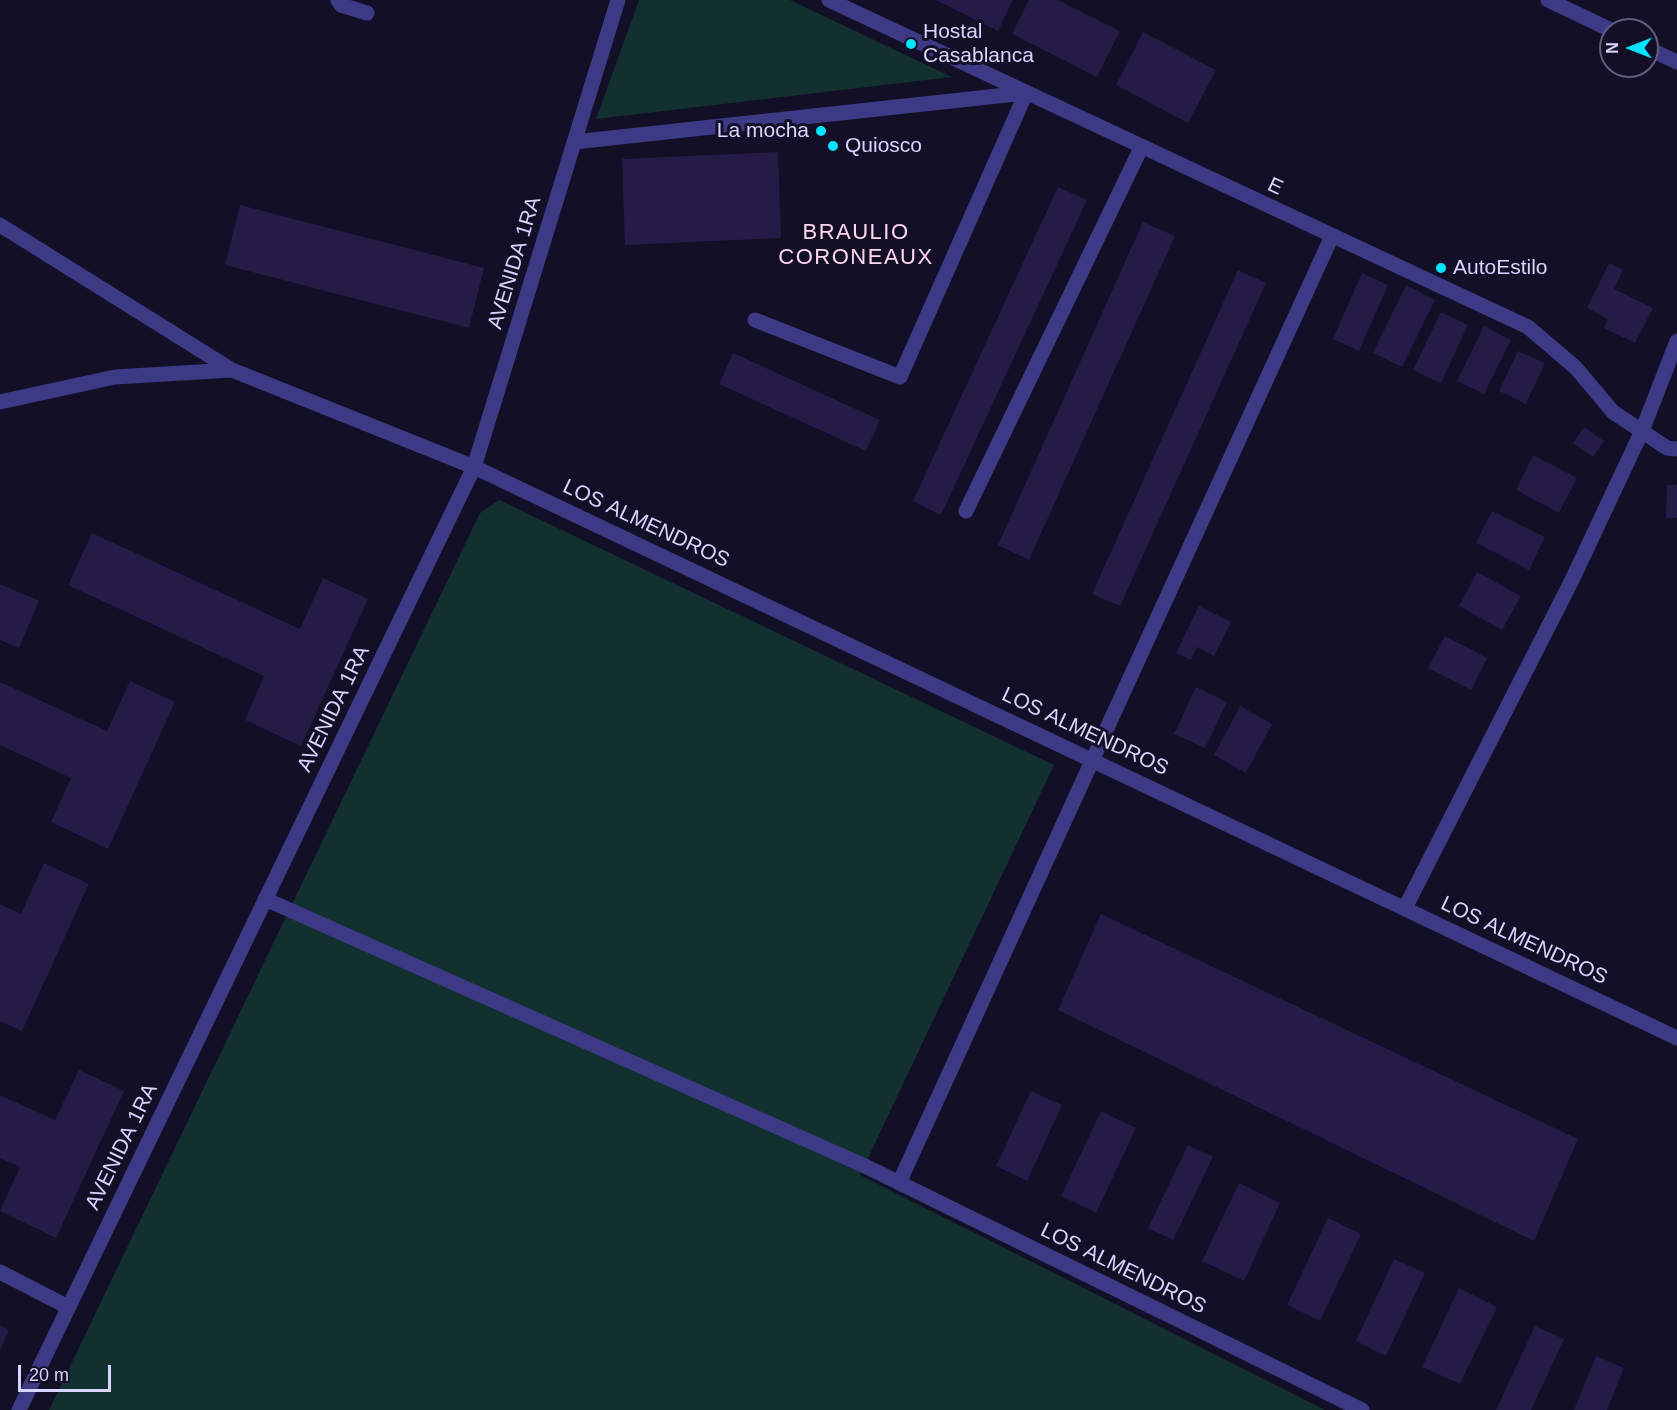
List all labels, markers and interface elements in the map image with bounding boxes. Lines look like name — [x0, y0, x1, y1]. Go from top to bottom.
north arrow — [1599, 18, 1659, 78]
place label: Hostal Casablanca — [923, 19, 1034, 69]
marker: Hostal Casablanca — [904, 37, 918, 51]
text: N — [1604, 42, 1621, 54]
place label: La mocha — [717, 118, 809, 144]
marker: La mocha — [814, 124, 828, 138]
place label: Quiosco — [845, 133, 922, 159]
marker: Quiosco — [826, 139, 840, 153]
street label: E — [1263, 173, 1287, 201]
street label: AVENIDA 1RA — [483, 194, 547, 332]
district label: BRAULIO CORONEAUX — [778, 220, 934, 272]
place label: AutoEstilo — [1453, 255, 1548, 281]
marker: AutoEstilo — [1434, 261, 1448, 275]
street label: LOS ALMENDROS — [559, 474, 733, 574]
street label: AVENIDA 1RA — [293, 642, 375, 776]
street label: LOS ALMENDROS — [998, 682, 1172, 782]
street label: LOS ALMENDROS — [1437, 891, 1611, 991]
street label: AVENIDA 1RA — [81, 1080, 163, 1214]
street label: LOS ALMENDROS — [1036, 1218, 1210, 1320]
scale bar — [21, 1353, 114, 1391]
text: 20 m — [29, 1365, 69, 1385]

